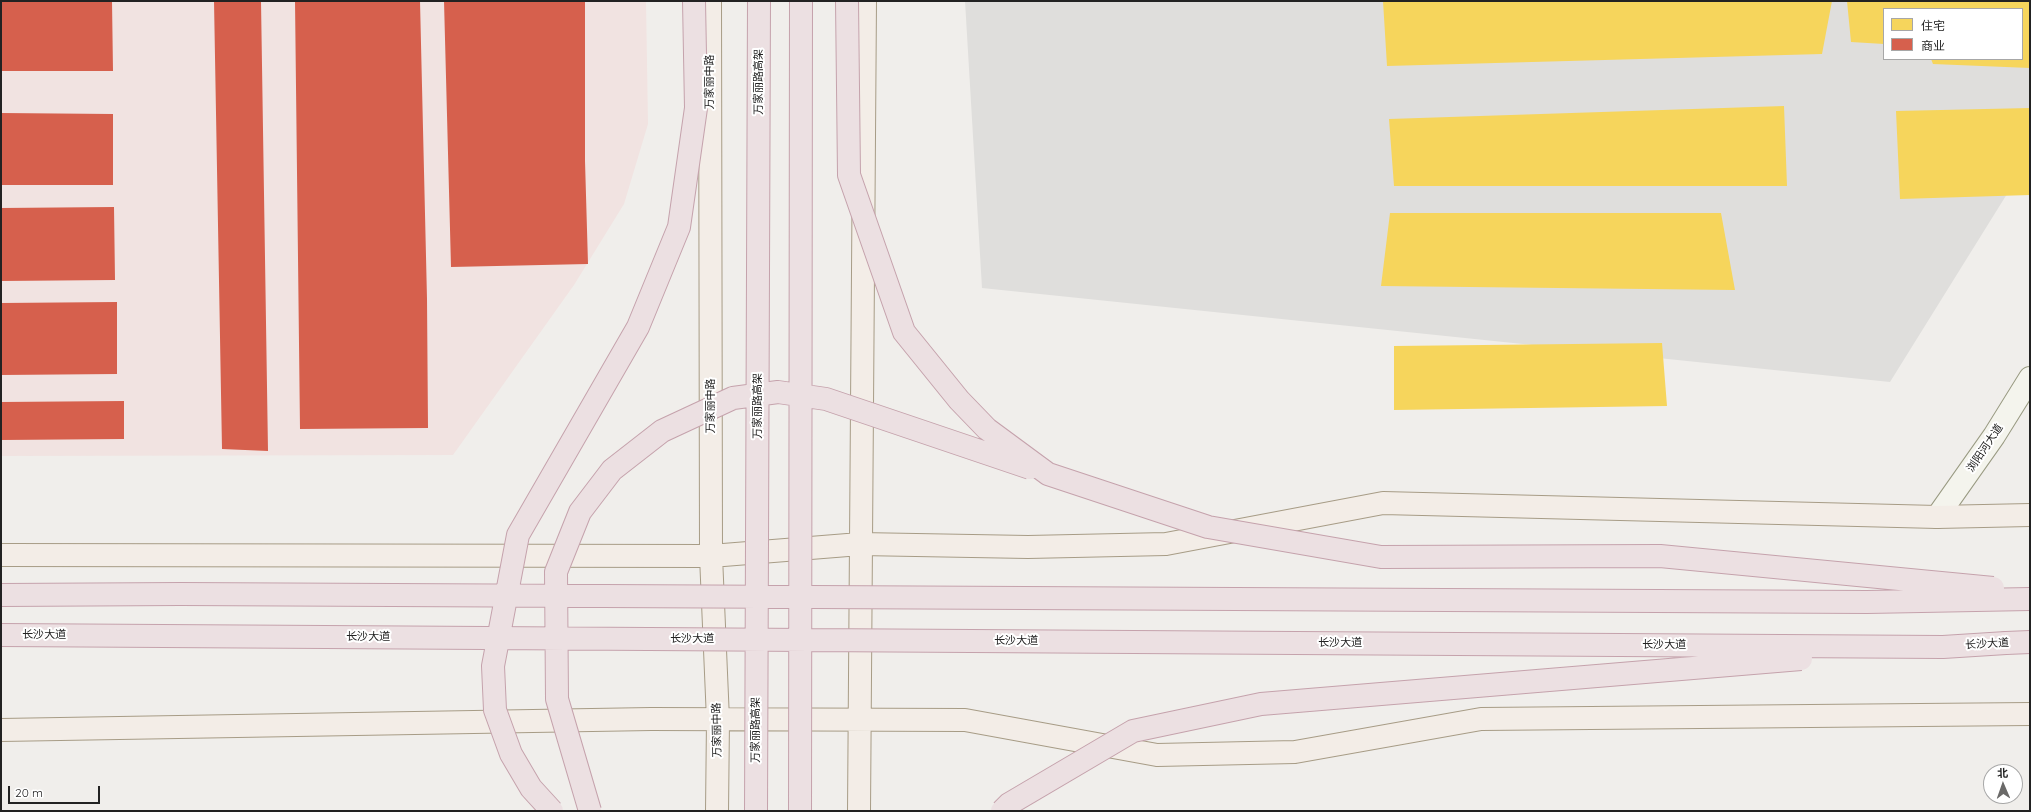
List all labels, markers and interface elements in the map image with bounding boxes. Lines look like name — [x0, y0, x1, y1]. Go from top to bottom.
legend — [1883, 8, 2023, 60]
text: 住宅 — [1921, 18, 1945, 33]
text: 商业 — [1921, 38, 1945, 53]
street label: 万家丽路高架 — [752, 49, 766, 115]
street label: 万家丽中路 — [703, 55, 717, 109]
street label: 万家丽路高架 — [751, 373, 765, 439]
street label: 万家丽中路 — [704, 379, 718, 433]
street label: 浏阳河大道 — [1964, 422, 2006, 474]
street label: 长沙大道 — [22, 628, 66, 642]
street label: 长沙大道 — [346, 630, 390, 644]
street label: 长沙大道 — [670, 632, 714, 646]
street label: 长沙大道 — [994, 634, 1038, 648]
street label: 长沙大道 — [1318, 636, 1362, 650]
street label: 长沙大道 — [1965, 636, 2009, 652]
street label: 长沙大道 — [1642, 638, 1686, 652]
street label: 万家丽路高架 — [749, 697, 763, 763]
street label: 万家丽中路 — [710, 702, 724, 758]
north arrow — [1983, 764, 2023, 804]
text: 北 — [1997, 766, 2008, 780]
scale bar — [10, 778, 102, 804]
text: 20 m — [15, 785, 43, 800]

